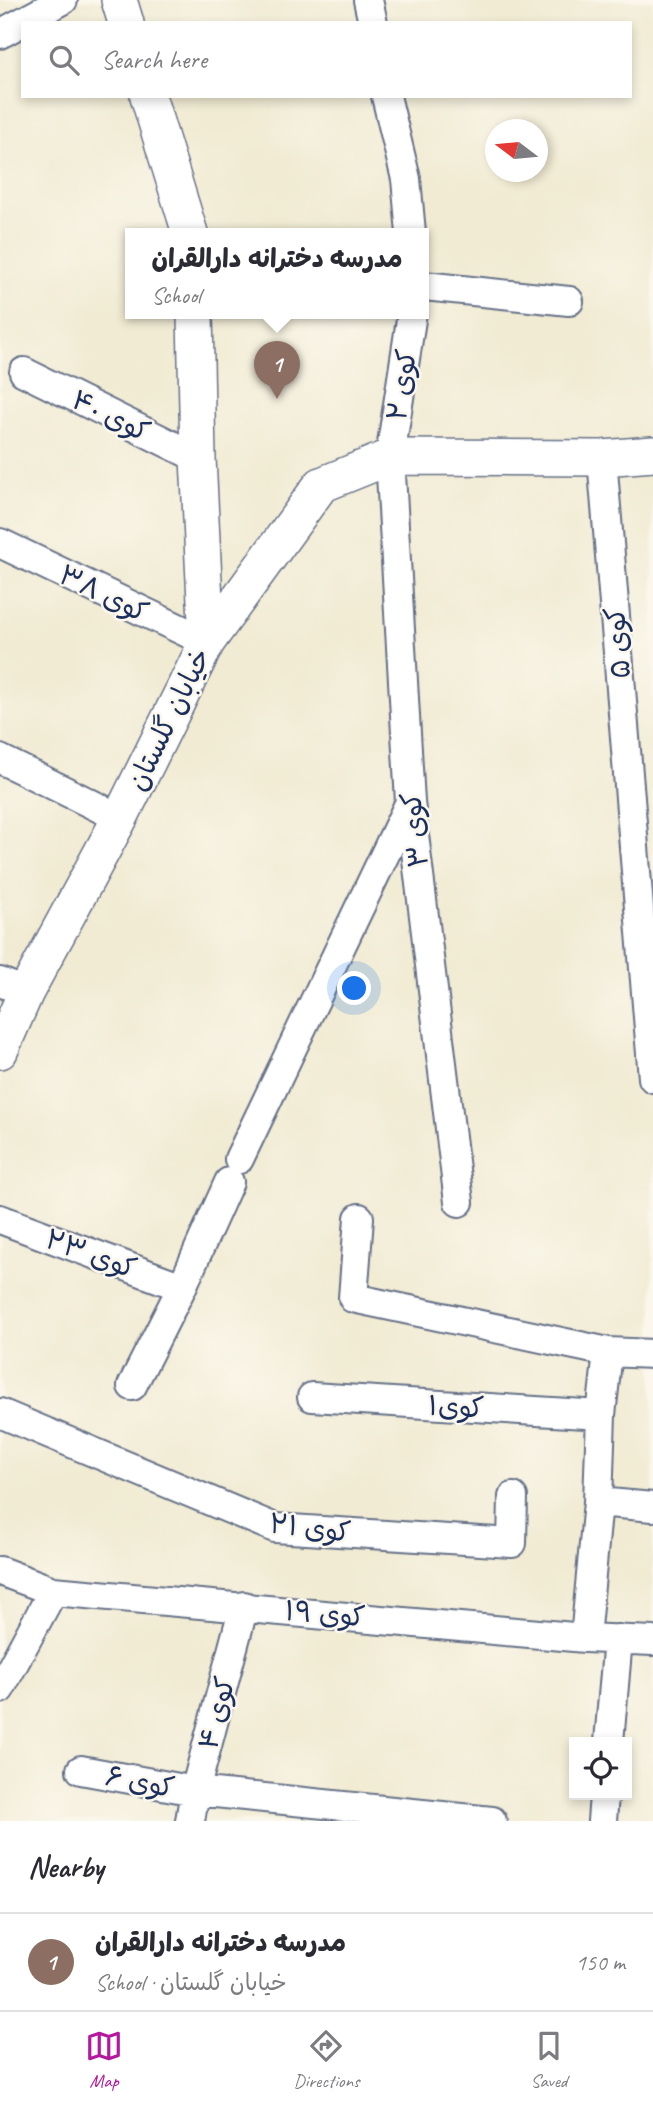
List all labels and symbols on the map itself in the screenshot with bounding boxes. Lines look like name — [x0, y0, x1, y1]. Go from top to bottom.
north arrow — [485, 119, 548, 182]
pin: 1 — [254, 341, 300, 399]
street label: کوی ۲ — [379, 347, 424, 423]
street label: کوی ۴۰ — [66, 382, 156, 449]
street label: کوی ۳۸ — [53, 557, 154, 630]
street label: کوی ۵ — [597, 606, 638, 680]
street label: خیابان گلستان — [119, 642, 218, 796]
street label: کوی ۳ — [393, 791, 436, 869]
your location — [337, 971, 371, 1005]
street label: کوی ۲۳ — [40, 1221, 141, 1286]
street label: کوی۱ — [427, 1388, 485, 1425]
street label: کوی ۲۱ — [267, 1505, 353, 1550]
street label: کوی ۱۹ — [283, 1593, 367, 1634]
street label: کوی ۴ — [190, 1673, 243, 1753]
street label: کوی ۶ — [102, 1758, 177, 1805]

